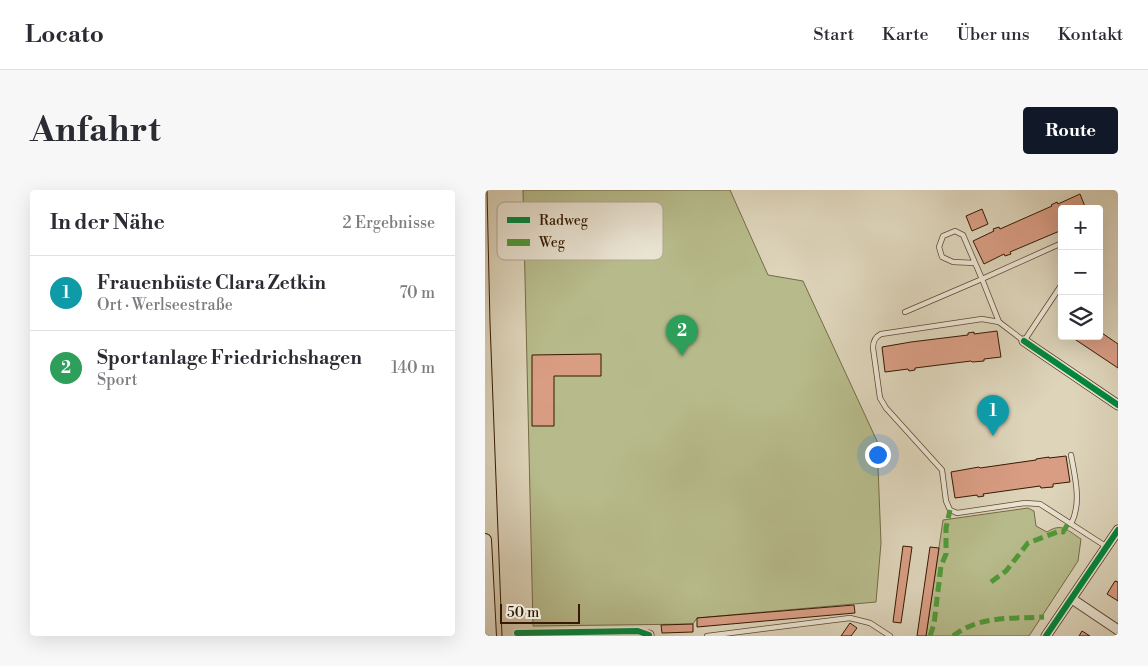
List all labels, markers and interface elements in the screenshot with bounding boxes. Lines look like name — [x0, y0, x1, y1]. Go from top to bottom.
text: Locato — [25, 20, 104, 50]
text: Start — [813, 23, 854, 46]
text: Karte — [882, 23, 929, 46]
text: Über uns — [957, 23, 1030, 46]
text: Kontakt — [1058, 23, 1123, 46]
button: Route — [1023, 107, 1118, 154]
text: Anfahrt — [30, 109, 161, 152]
legend — [497, 202, 663, 260]
map controls — [1058, 205, 1103, 340]
button: + — [1058, 205, 1103, 250]
text: In der Nähe — [50, 210, 165, 236]
text: Radweg — [539, 212, 589, 230]
text: 2 Ergebnisse — [343, 213, 435, 233]
text: Weg — [538, 234, 566, 252]
button: − — [1058, 250, 1103, 295]
text: Frauenbüste Clara Zetkin — [97, 271, 326, 295]
text: 1 — [62, 283, 70, 303]
text: 70 m — [399, 283, 435, 303]
text: Ort · Werlseestraße — [97, 295, 233, 315]
button: layers — [1058, 295, 1103, 340]
pin: 2 — [666, 315, 698, 356]
text: Sportanlage Friedrichshagen — [97, 346, 362, 370]
text: 2 — [61, 358, 71, 378]
text: 140 m — [391, 358, 435, 378]
text: Sport — [97, 370, 137, 390]
pin: 1 — [977, 395, 1009, 436]
your location — [865, 442, 891, 468]
scale bar — [500, 601, 580, 624]
text: 50 m — [507, 604, 539, 622]

